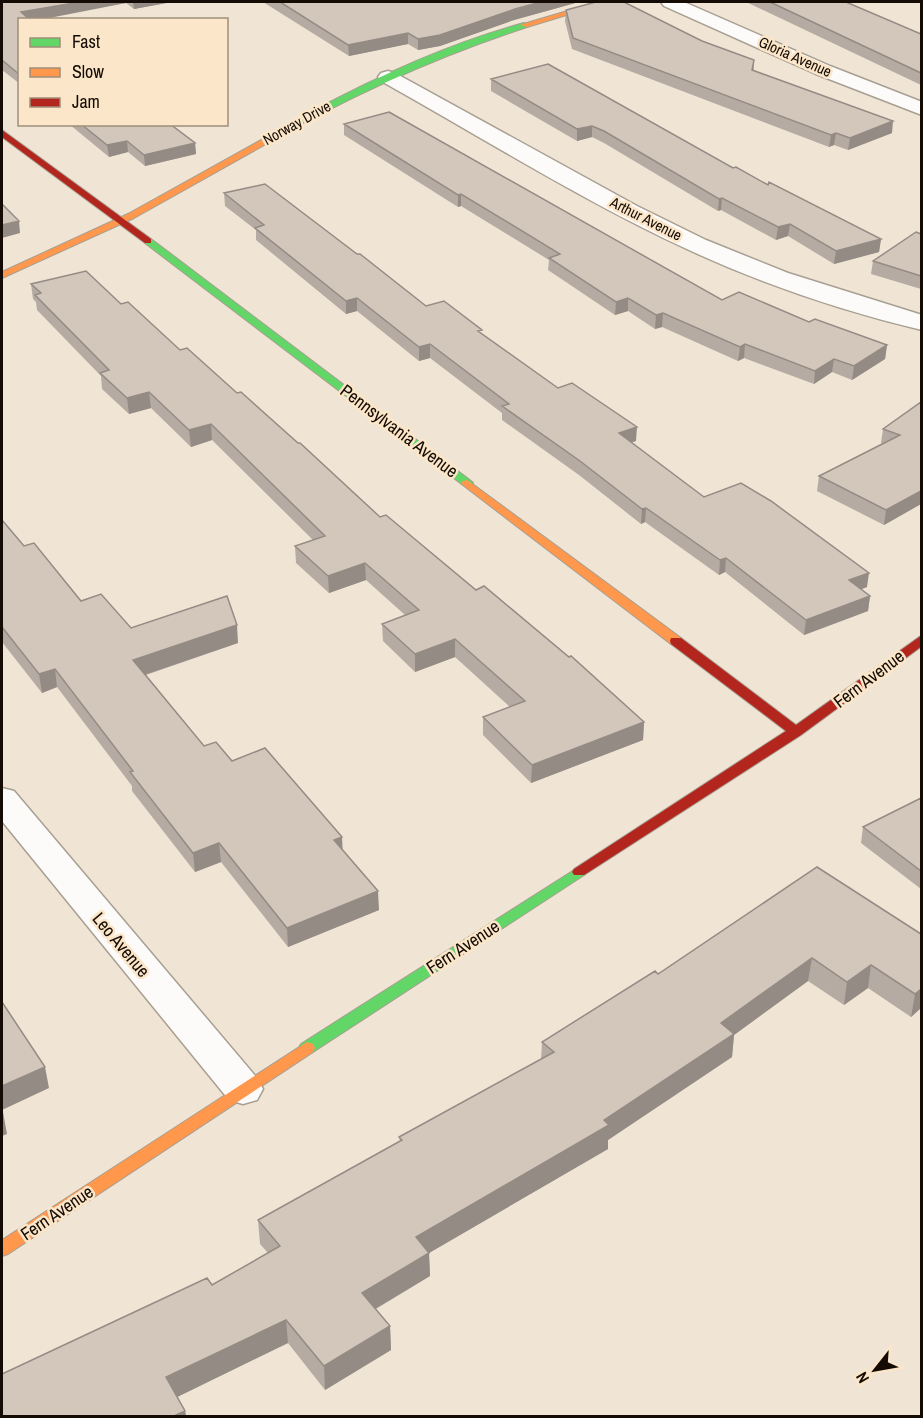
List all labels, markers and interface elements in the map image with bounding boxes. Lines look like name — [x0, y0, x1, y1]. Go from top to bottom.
legend — [18, 18, 228, 126]
text: Fast — [72, 29, 100, 54]
street label: Gloria Avenue — [755, 31, 835, 82]
text: Slow — [72, 59, 104, 84]
text: Jam — [72, 89, 100, 114]
street label: Norway Drive — [259, 95, 335, 150]
street label: Arthur Avenue — [606, 191, 686, 246]
street label: Pennsylvania Avenue — [335, 378, 463, 483]
street label: Fern Avenue — [828, 644, 909, 713]
street label: Leo Avenue — [87, 907, 156, 982]
street label: Fern Avenue — [421, 914, 504, 980]
street label: Fern Avenue — [15, 1179, 98, 1246]
north arrow — [845, 1340, 905, 1400]
text: N — [850, 1368, 874, 1387]

